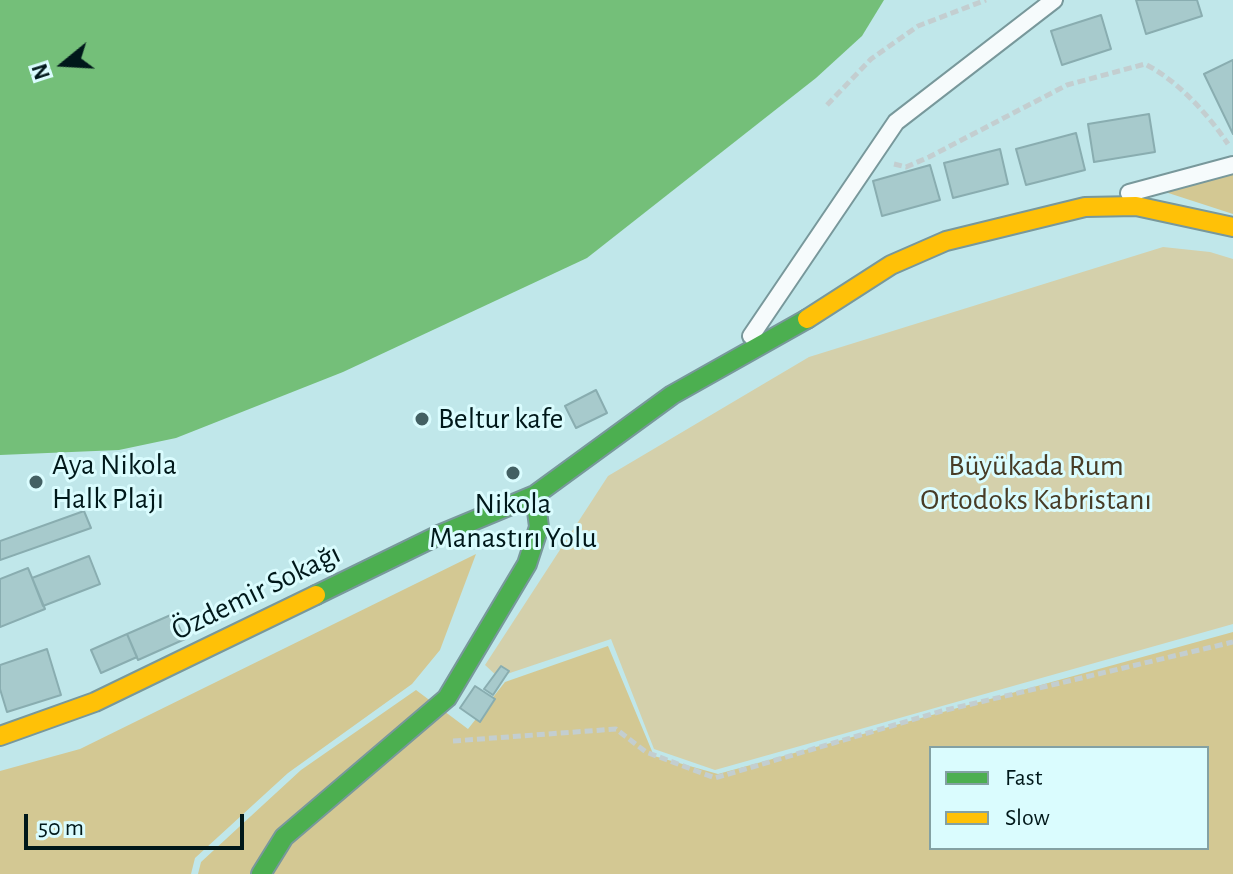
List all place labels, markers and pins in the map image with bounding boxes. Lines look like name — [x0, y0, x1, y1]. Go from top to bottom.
place label: Beltur kafe — [438, 401, 563, 437]
marker: Beltur kafe — [413, 410, 431, 428]
place label: Aya Nikola Halk Plajı — [52, 447, 177, 518]
marker: Nikola Manastırı Yolu — [504, 464, 522, 482]
marker: Aya Nikola Halk Plajı — [27, 473, 45, 491]
place label: Nikola Manastırı Yolu — [429, 486, 597, 556]

